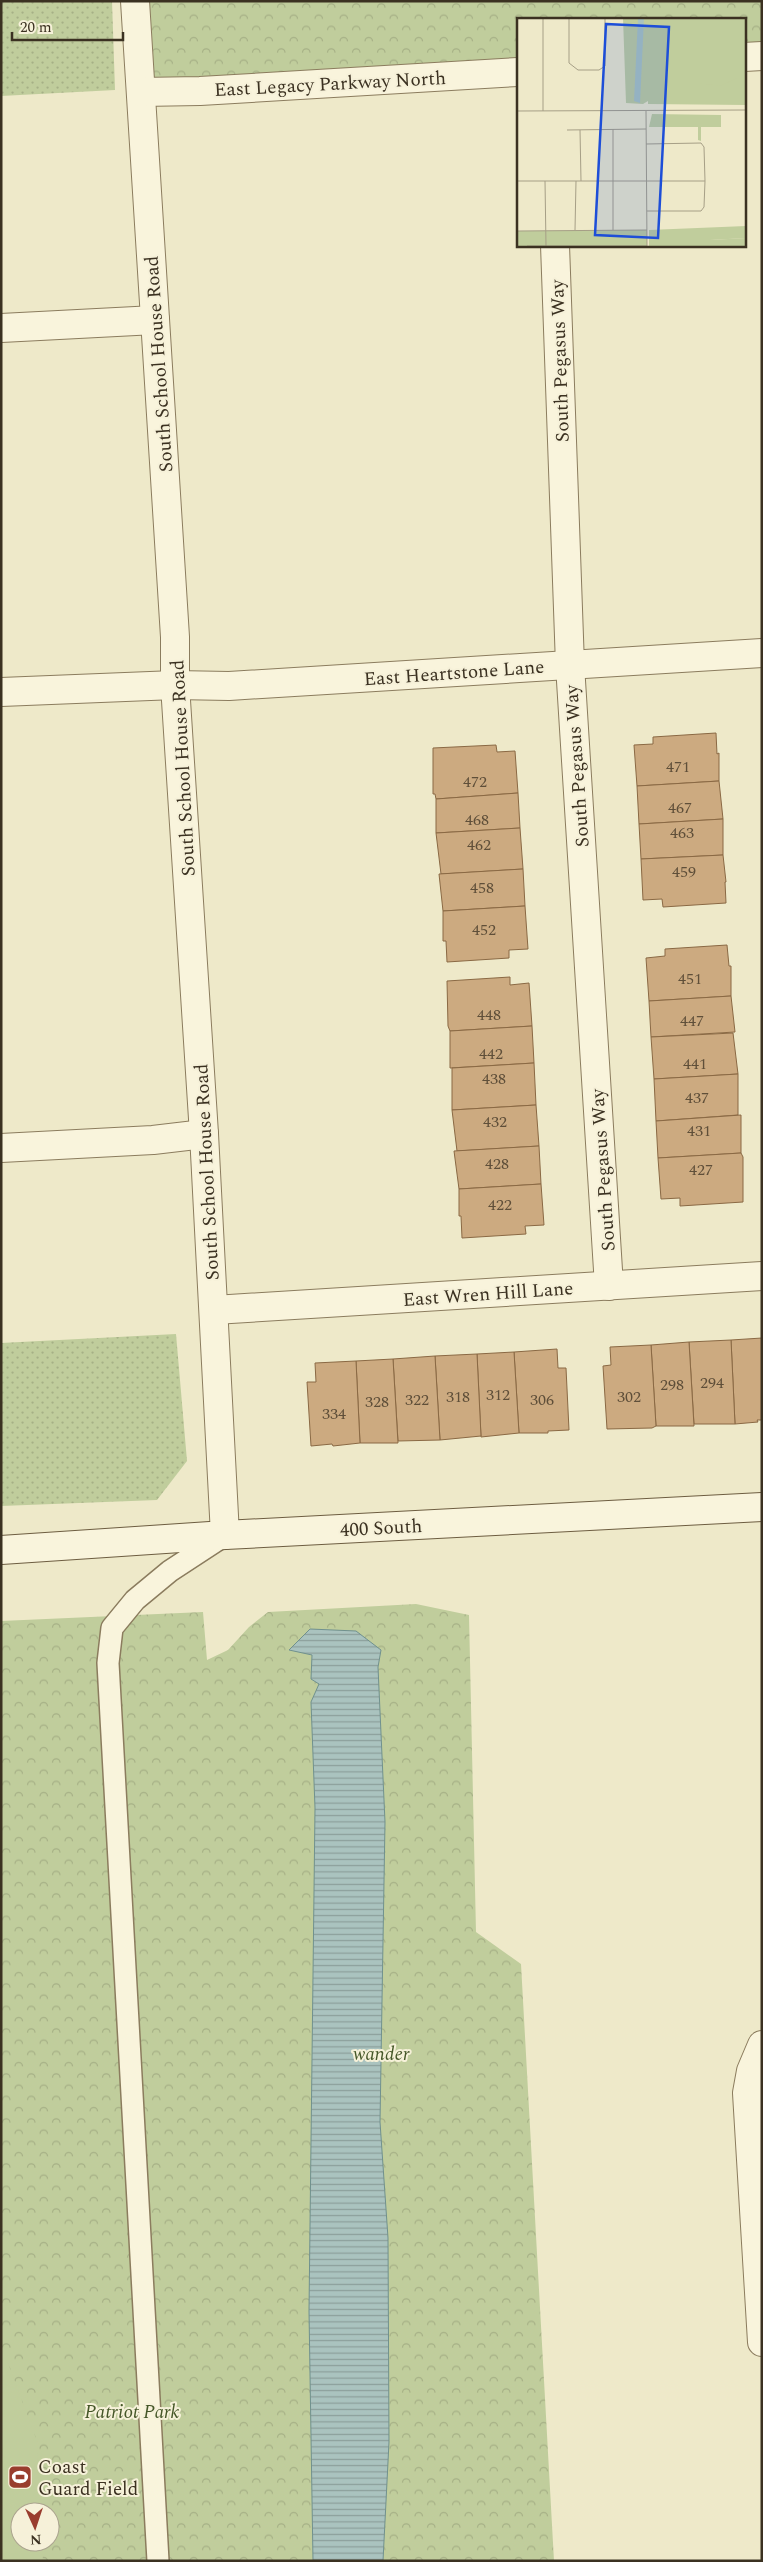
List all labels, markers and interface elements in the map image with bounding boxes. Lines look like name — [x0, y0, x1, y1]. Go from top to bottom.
scale bar — [12, 10, 124, 42]
text: 20 m — [20, 16, 52, 39]
inset map — [517, 18, 746, 246]
street label: East Legacy Parkway North — [213, 64, 447, 105]
street label: South School House Road — [137, 255, 182, 473]
street label: South Pegasus Way — [543, 278, 578, 443]
street label: East Heartstone Lane — [363, 653, 545, 694]
street label: South School House Road — [163, 659, 204, 877]
street label: South Pegasus Way — [557, 683, 598, 848]
house number: 471 — [666, 755, 690, 779]
house number: 472 — [463, 770, 487, 794]
house number: 467 — [668, 796, 692, 820]
house number: 468 — [465, 808, 489, 832]
house number: 463 — [670, 821, 694, 845]
house number: 462 — [467, 833, 491, 857]
house number: 459 — [672, 860, 696, 884]
house number: 458 — [470, 876, 494, 900]
house number: 452 — [472, 918, 496, 942]
house number: 451 — [678, 967, 702, 991]
house number: 448 — [477, 1003, 501, 1027]
house number: 447 — [680, 1009, 704, 1033]
house number: 442 — [479, 1042, 503, 1066]
house number: 441 — [683, 1052, 707, 1076]
street label: South School House Road — [187, 1063, 228, 1281]
house number: 438 — [482, 1067, 506, 1091]
house number: 437 — [685, 1086, 709, 1110]
street label: South Pegasus Way — [583, 1087, 624, 1252]
house number: 432 — [483, 1110, 507, 1134]
house number: 431 — [687, 1119, 711, 1143]
house number: 428 — [485, 1152, 509, 1176]
house number: 427 — [689, 1158, 713, 1182]
house number: 422 — [488, 1193, 512, 1217]
street label: East Wren Hill Lane — [402, 1274, 574, 1315]
house number: 294 — [700, 1371, 724, 1395]
house number: 298 — [660, 1373, 684, 1397]
house number: 312 — [486, 1383, 510, 1407]
house number: 318 — [446, 1385, 470, 1409]
house number: 302 — [617, 1385, 641, 1409]
house number: 322 — [405, 1388, 429, 1412]
house number: 306 — [530, 1388, 554, 1412]
house number: 328 — [365, 1390, 389, 1414]
house number: 334 — [322, 1402, 346, 1426]
street label: 400 South — [339, 1512, 423, 1545]
park label: wander — [353, 2040, 410, 2069]
park label: Patriot Park — [85, 2398, 180, 2427]
place label: Coast Guard Field — [38, 2453, 138, 2504]
sports icon: Coast Guard Field — [7, 2464, 33, 2490]
north arrow — [10, 2502, 60, 2552]
text: N — [29, 2529, 42, 2550]

